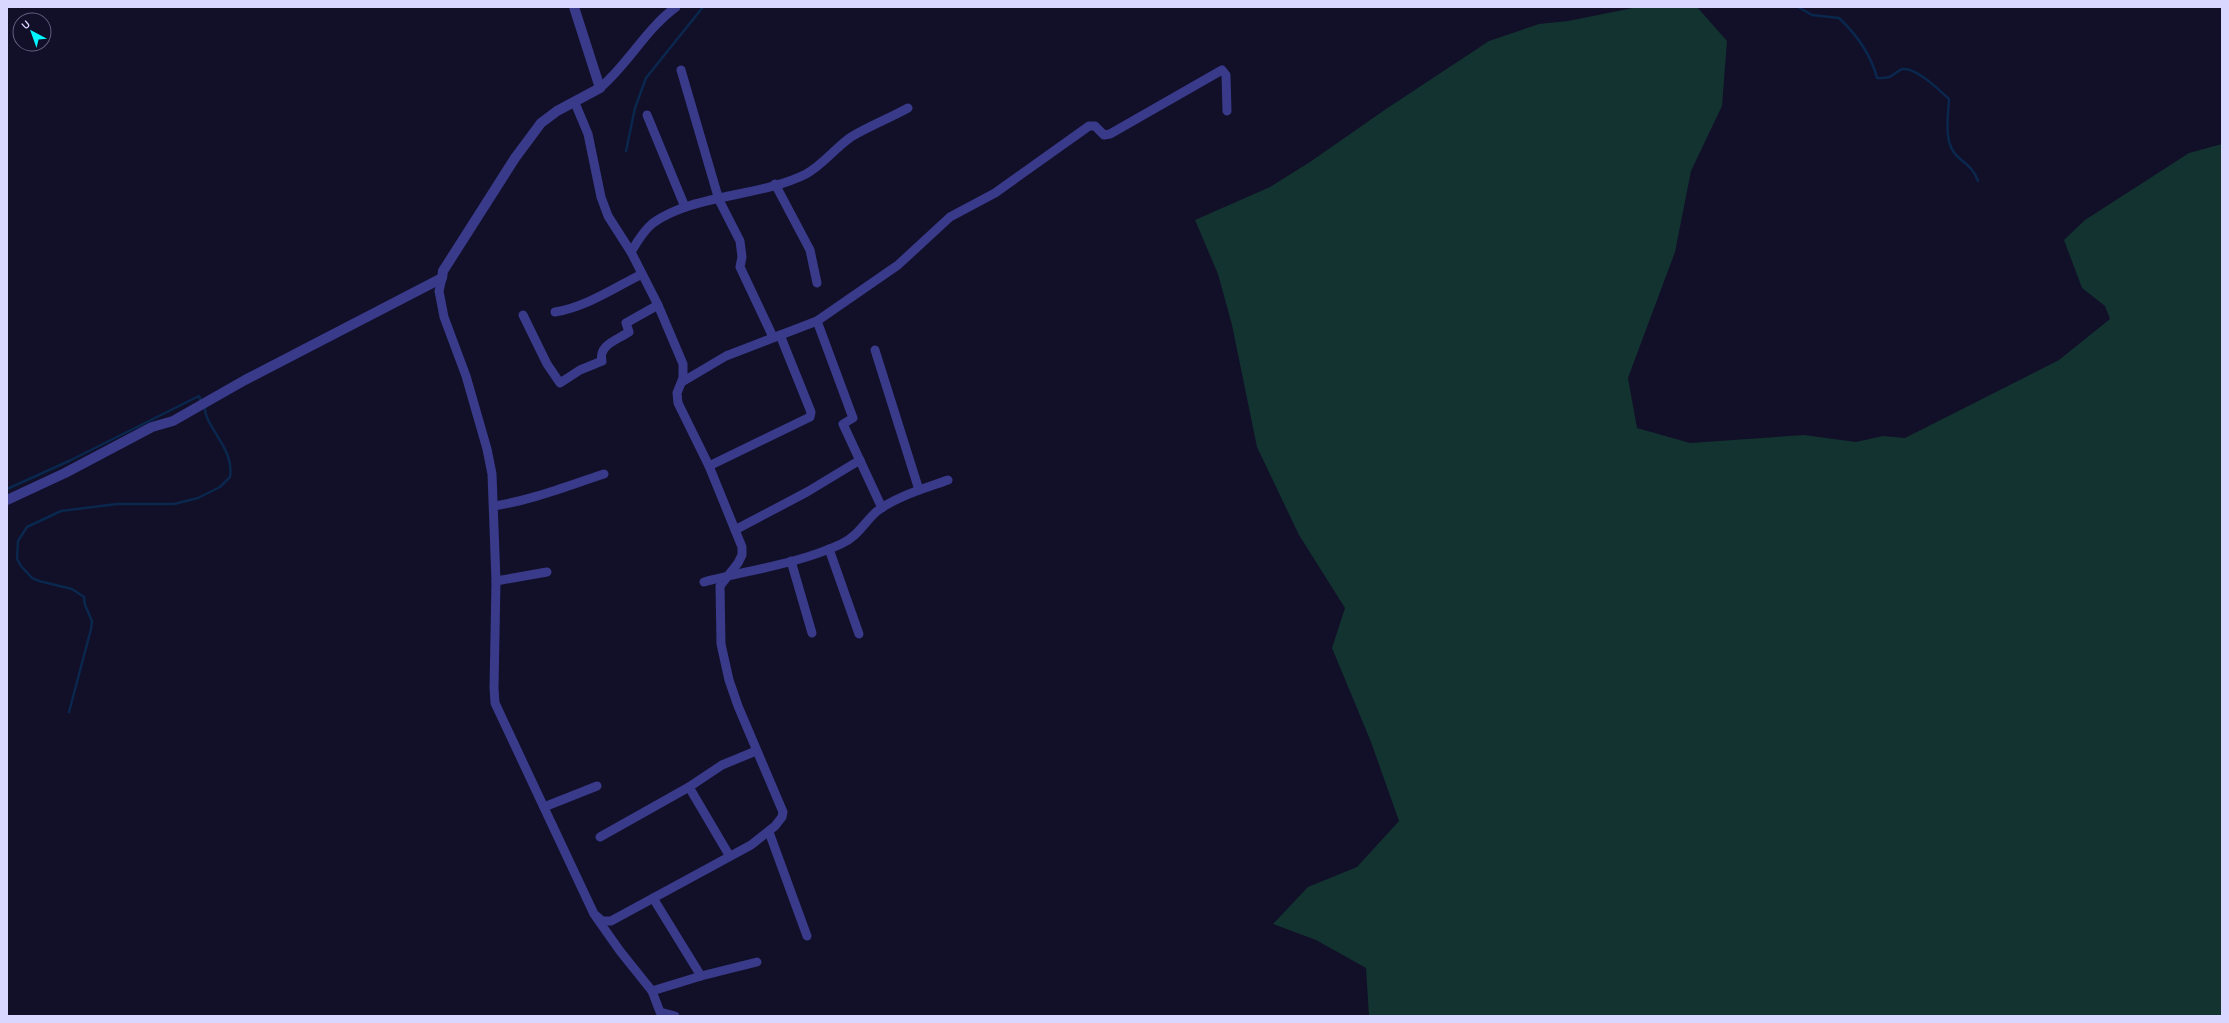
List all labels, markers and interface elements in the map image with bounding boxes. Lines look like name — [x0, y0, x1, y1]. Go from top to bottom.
north arrow — [12, 12, 52, 52]
text: U — [19, 17, 33, 32]

